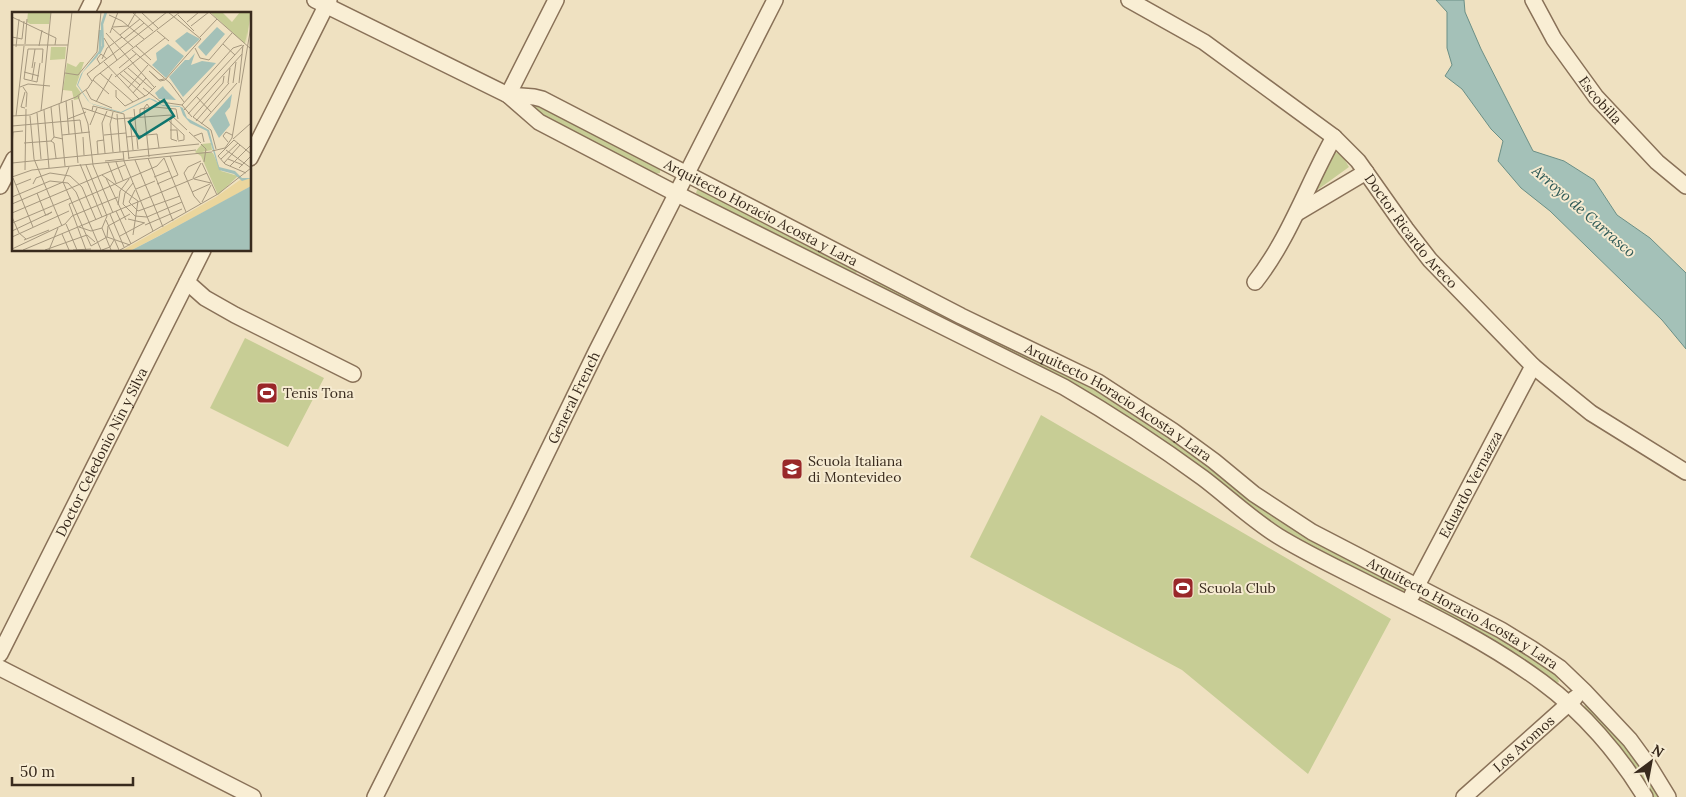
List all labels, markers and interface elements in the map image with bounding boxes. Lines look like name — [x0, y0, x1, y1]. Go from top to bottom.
inset map — [12, 12, 251, 251]
street label: Escobilla — [1575, 72, 1626, 128]
street label: Arquitecto Horacio Acosta y Lara — [660, 154, 861, 270]
water label: Arroyo de Carrasco — [1528, 160, 1640, 261]
street label: Doctor Ricardo Areco — [1361, 170, 1462, 292]
street label: Arquitecto Horacio Acosta y Lara — [1021, 339, 1215, 465]
street label: General French — [544, 349, 604, 447]
street label: Doctor Celedonio Nin y Silva — [52, 365, 151, 540]
sports icon: Tenis Tona — [255, 381, 279, 405]
place label: Tenis Tona — [283, 384, 354, 402]
street label: Eduardo Vernazza — [1435, 428, 1506, 541]
place label: Scuola Italiana di Montevideo — [808, 452, 902, 486]
school or university icon: Scuola Italiana di Montevideo — [780, 457, 804, 481]
street label: Arquitecto Horacio Acosta y Lara — [1363, 553, 1562, 673]
sports icon: Scuola Club — [1171, 576, 1195, 600]
place label: Scuola Club — [1199, 579, 1276, 597]
street label: Los Aromos — [1489, 712, 1558, 776]
north arrow — [1626, 737, 1676, 787]
text: N — [1649, 740, 1667, 762]
scale bar — [12, 754, 134, 786]
text: 50 m — [20, 762, 55, 781]

